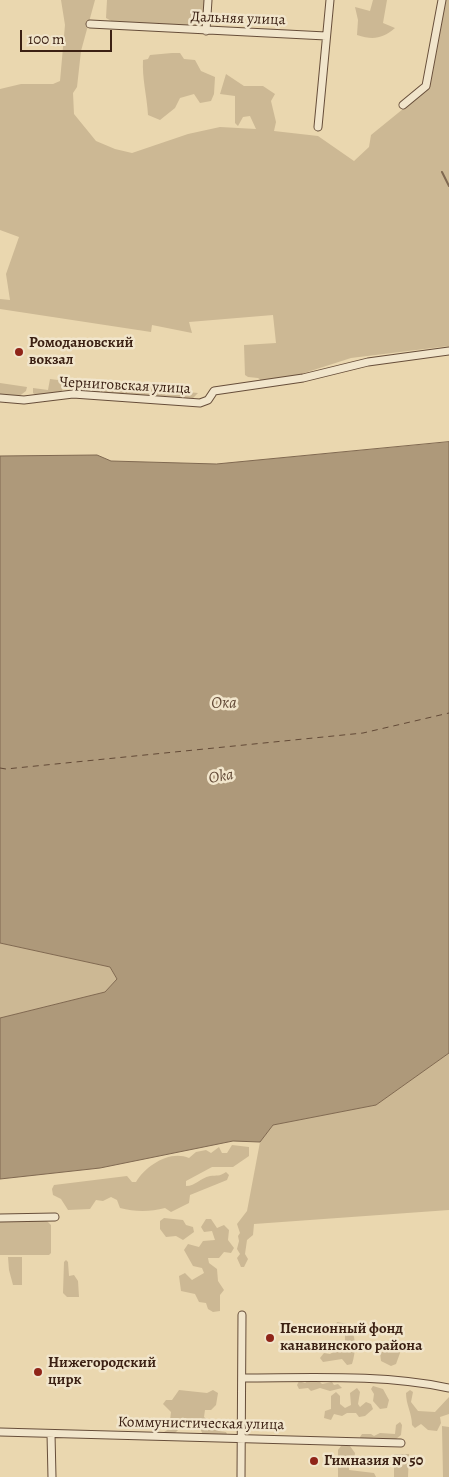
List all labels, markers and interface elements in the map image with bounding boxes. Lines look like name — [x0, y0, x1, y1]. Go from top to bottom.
street label: Дальняя улица — [190, 8, 286, 30]
scale bar — [22, 20, 115, 52]
text: 100 m — [28, 29, 65, 49]
place label: Ромодановский вокзал — [29, 334, 133, 369]
marker: Ромодановский вокзал — [13, 346, 25, 358]
street label: Черниговская улица — [59, 374, 191, 398]
water label: Ока — [211, 694, 237, 714]
water label: Oka — [207, 765, 235, 789]
place label: Пенсионный фонд канавинского района — [280, 1320, 422, 1355]
marker: Пенсионный фонд канавинского района — [264, 1332, 276, 1344]
place label: Нижегородский цирк — [48, 1354, 156, 1389]
marker: Нижегородский цирк — [32, 1366, 44, 1378]
street label: Коммунистическая улица — [118, 1414, 284, 1434]
place label: Гимназия № 50 — [324, 1452, 423, 1470]
marker: Гимназия № 50 — [308, 1455, 320, 1467]

